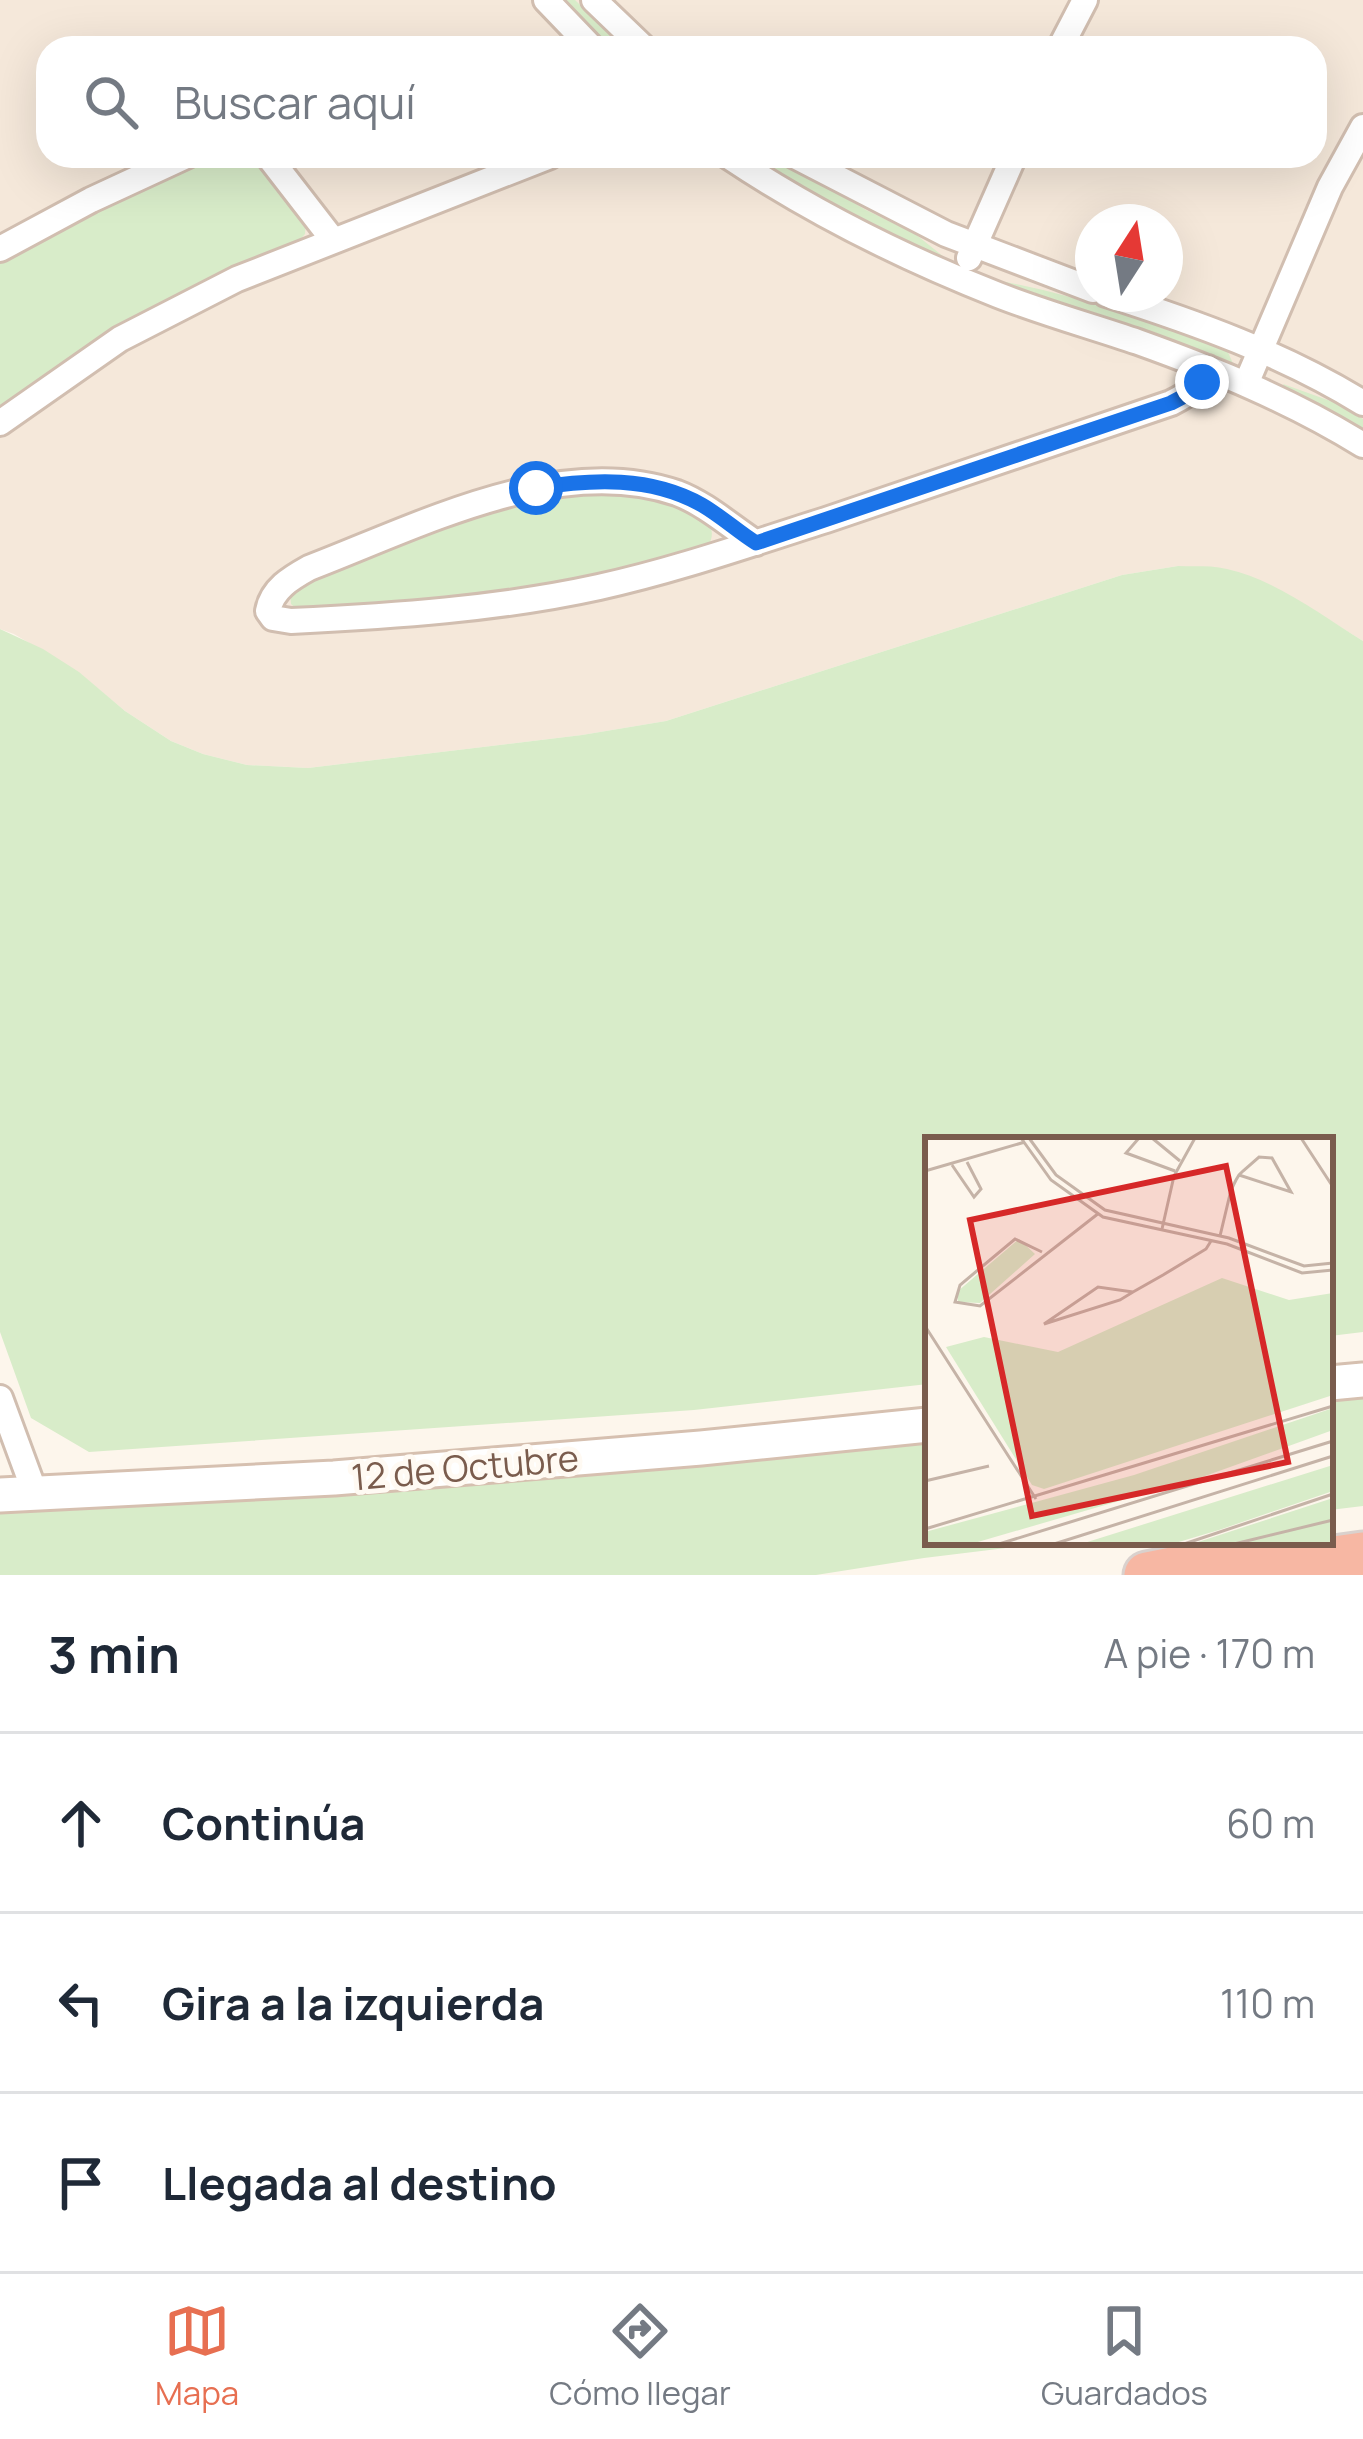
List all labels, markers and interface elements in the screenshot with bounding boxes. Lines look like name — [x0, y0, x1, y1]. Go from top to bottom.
search box — [36, 36, 1327, 168]
icon: search — [78, 69, 144, 135]
text: Buscar aquí — [174, 71, 416, 133]
north arrow — [1075, 204, 1183, 312]
route end — [1175, 355, 1229, 409]
route start — [509, 461, 563, 515]
inset map — [925, 1137, 1333, 1545]
street label: 12 de Octubre — [349, 1433, 581, 1501]
text: 3 min — [48, 1619, 180, 1688]
text: A pie · 170 m — [1104, 1626, 1315, 1680]
icon: ahead — [48, 1790, 114, 1856]
text: Continúa — [162, 1792, 366, 1854]
text: 60 m — [1226, 1796, 1315, 1850]
icon: left — [48, 1970, 114, 2036]
text: Gira a la izquierda — [162, 1972, 544, 2034]
text: 110 m — [1220, 1976, 1315, 2030]
icon: arrive — [48, 2150, 114, 2216]
text: Llegada al destino — [162, 2152, 557, 2214]
tab: Mapa — [155, 2298, 239, 2415]
tab: Cómo llegar — [549, 2298, 731, 2415]
tab: Guardados — [1041, 2298, 1208, 2415]

